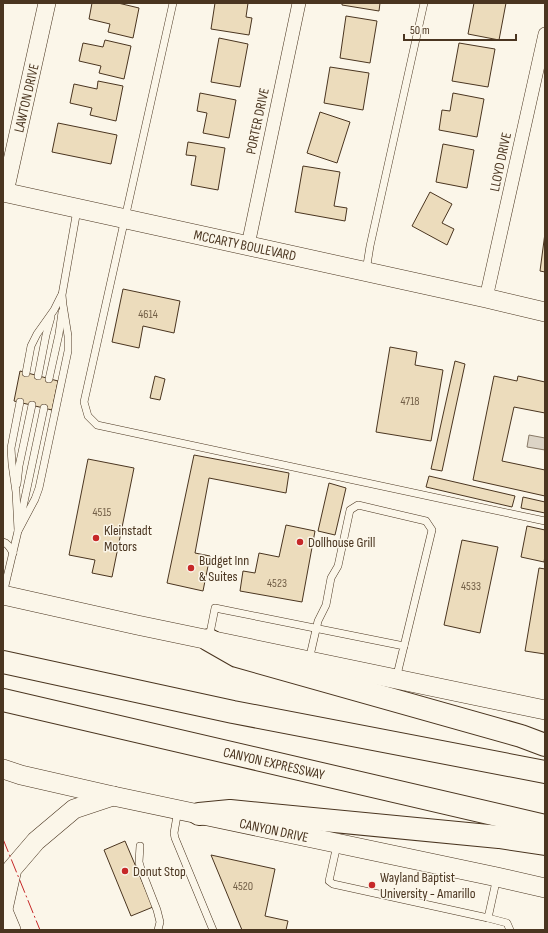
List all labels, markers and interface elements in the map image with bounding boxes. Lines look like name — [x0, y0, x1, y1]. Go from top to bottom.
scale bar — [404, 16, 516, 42]
text: 50 m — [410, 23, 430, 38]
street label: LAWTON DRIVE — [10, 62, 43, 134]
street label: PORTER DRIVE — [242, 86, 273, 156]
street label: LLOYD DRIVE — [486, 131, 515, 193]
street label: MCCARTY BOULEVARD — [192, 226, 298, 265]
house number: 4614 — [138, 307, 158, 322]
house number: 4718 — [400, 394, 420, 409]
house number: 4515 — [93, 505, 112, 520]
place label: Kleinstadt Motors — [104, 522, 152, 555]
marker: Kleinstadt Motors — [91, 533, 101, 543]
place label: Dollhouse Grill — [308, 534, 375, 551]
marker: Dollhouse Grill — [295, 537, 305, 547]
place label: Budget Inn & Suites — [199, 552, 249, 585]
marker: Budget Inn & Suites — [186, 563, 196, 573]
house number: 4523 — [267, 576, 287, 591]
house number: 4533 — [461, 579, 481, 594]
street label: CANYON EXPRESSWAY — [222, 744, 326, 783]
street label: CANYON DRIVE — [238, 815, 310, 846]
place label: Donut Stop — [133, 863, 186, 880]
marker: Donut Stop — [120, 866, 130, 876]
place label: Wayland Baptist University - Amarillo — [380, 869, 476, 902]
house number: 4520 — [233, 879, 253, 894]
marker: Wayland Baptist University - Amarillo — [367, 880, 377, 890]

